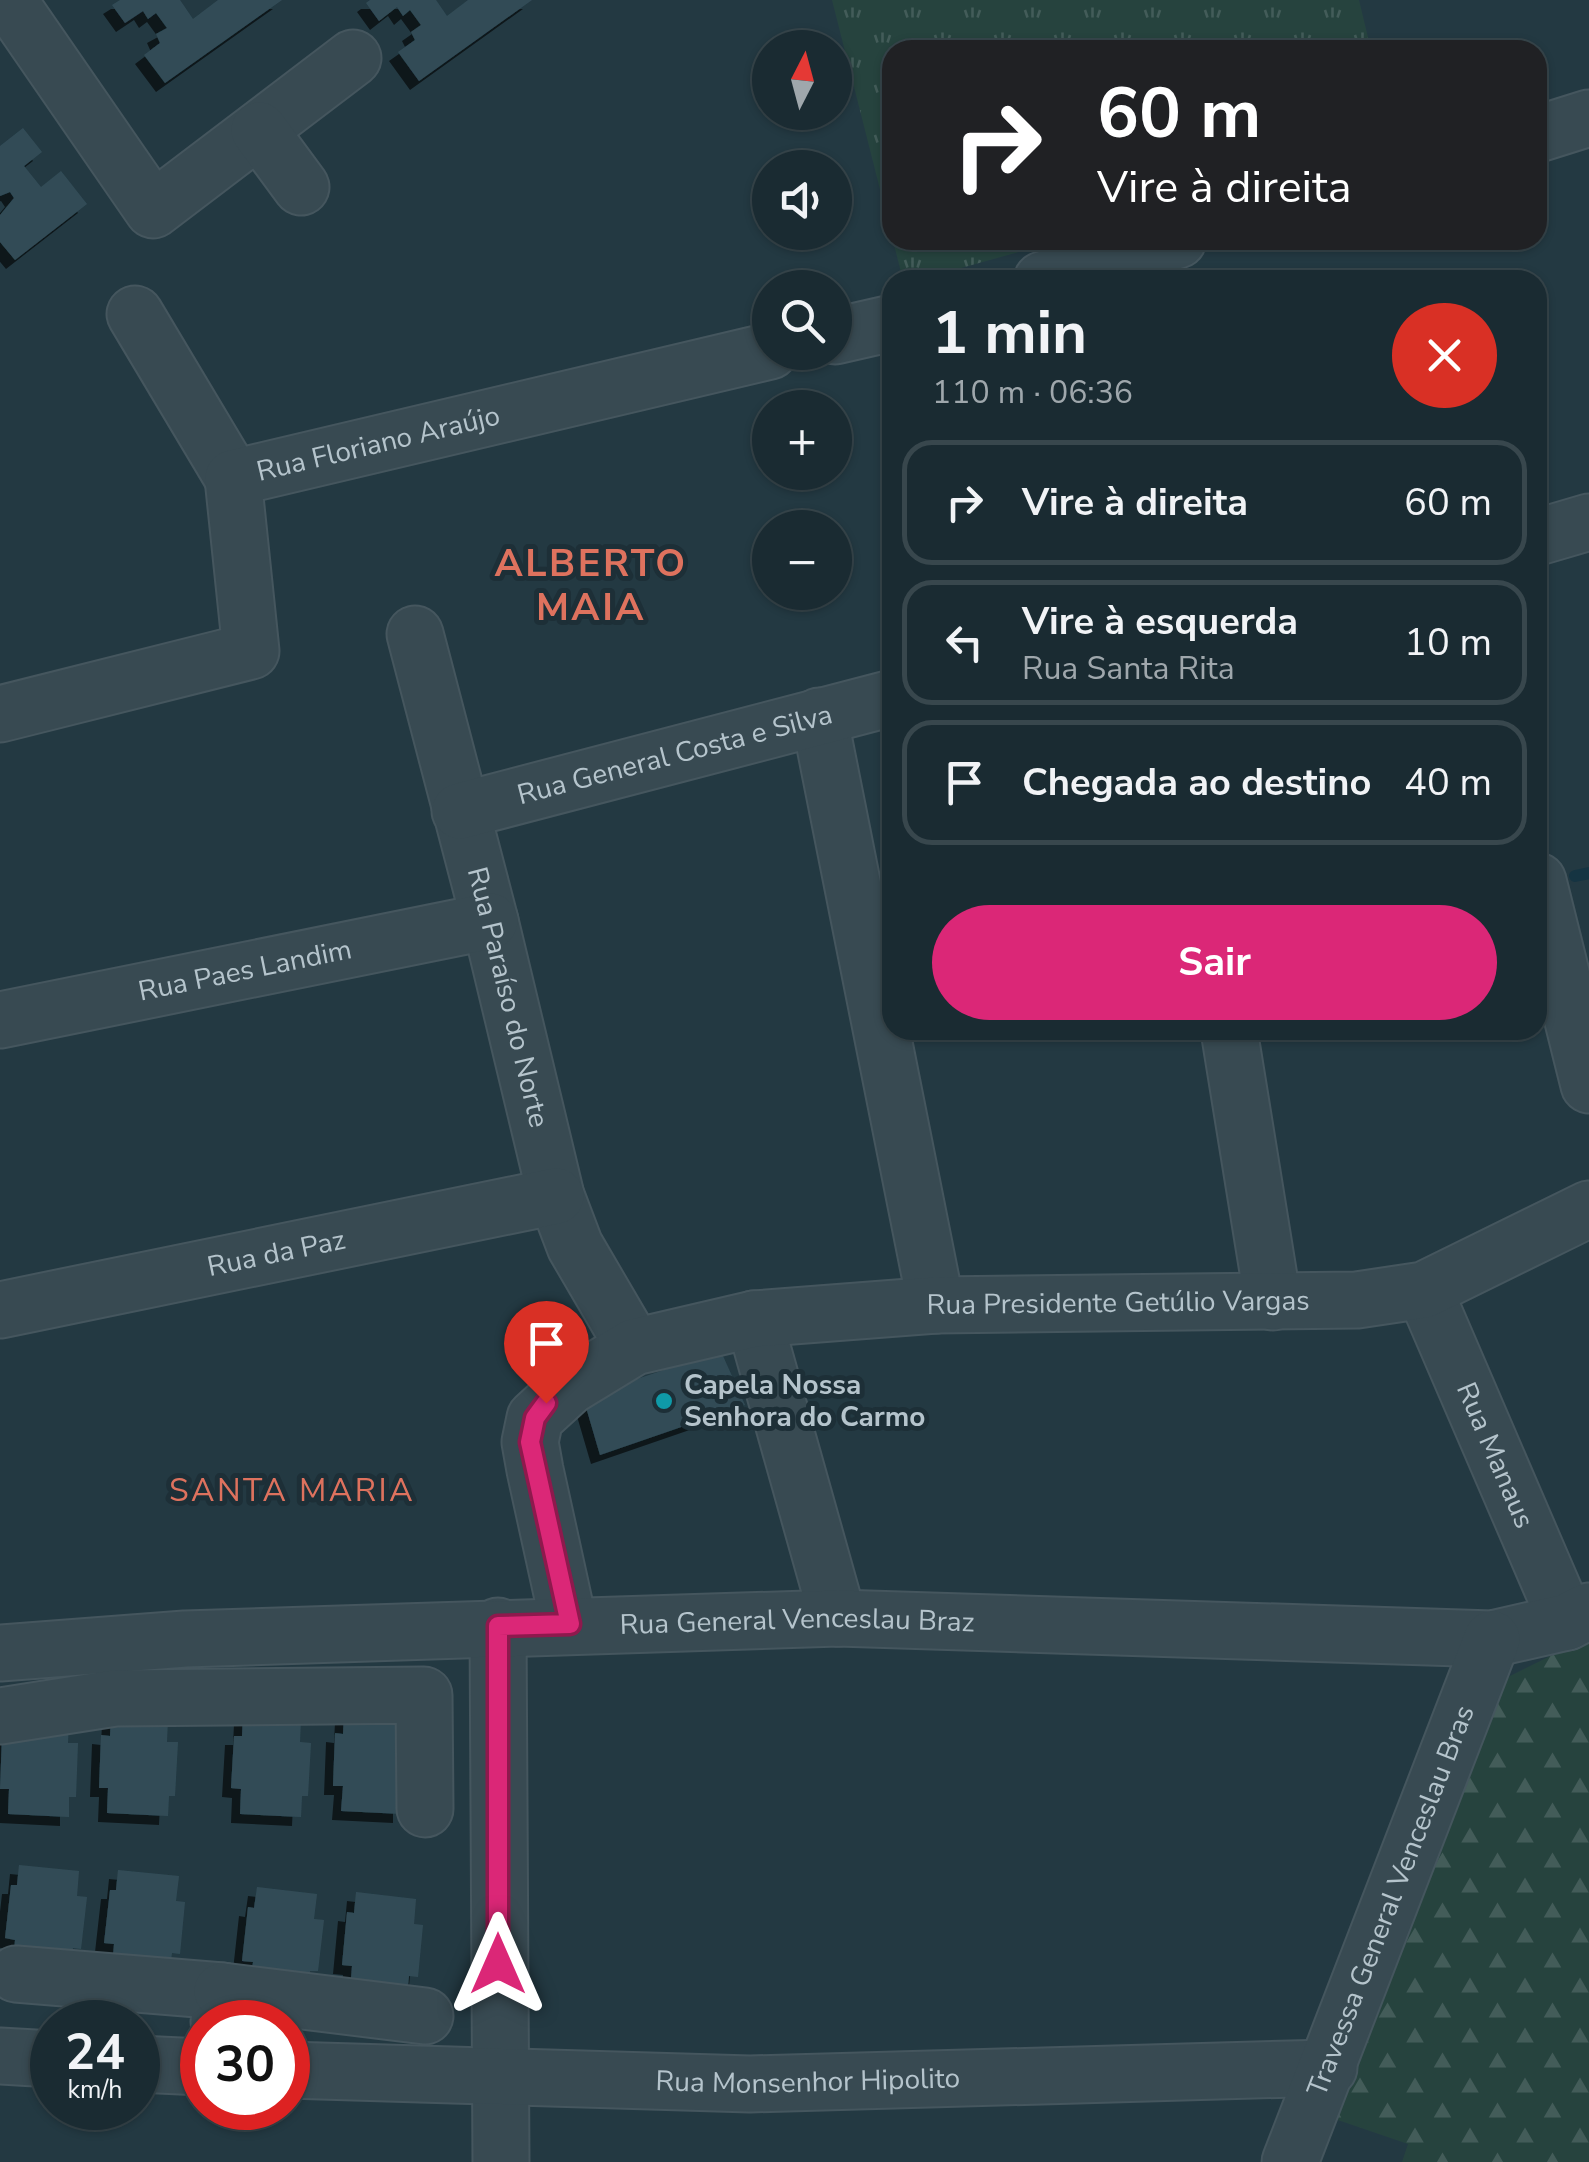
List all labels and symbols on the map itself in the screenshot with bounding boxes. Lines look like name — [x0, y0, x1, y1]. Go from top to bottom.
north arrow — [752, 30, 852, 130]
street label: Rua Floriano Araújo — [253, 397, 504, 491]
district label: ALBERTO MAIA — [494, 538, 688, 633]
street label: Rua General Costa e Silva — [513, 695, 836, 814]
street label: Rua Paraíso do Norte — [458, 863, 558, 1131]
street label: Rua Paes Landim — [135, 930, 355, 1011]
street label: Rua da Paz — [204, 1221, 349, 1286]
street label: Rua Presidente Getúlio Vargas — [926, 1282, 1310, 1324]
pin — [504, 1301, 589, 1404]
place label: Capela Nossa Senhora do Carmo — [684, 1366, 925, 1436]
street label: Rua Manaus — [1447, 1377, 1543, 1534]
marker: Capela Nossa Senhora do Carmo — [653, 1390, 675, 1412]
district label: SANTA MARIA — [169, 1469, 415, 1512]
street label: Rua General Venceslau Braz — [619, 1599, 975, 1644]
street label: Travessa General Venceslau Bras — [1298, 1700, 1484, 2102]
position arrow — [446, 1912, 550, 2016]
speed limit sign: 30 — [180, 2000, 310, 2130]
street label: Rua Monsenhor Hipolito — [655, 2059, 961, 2103]

